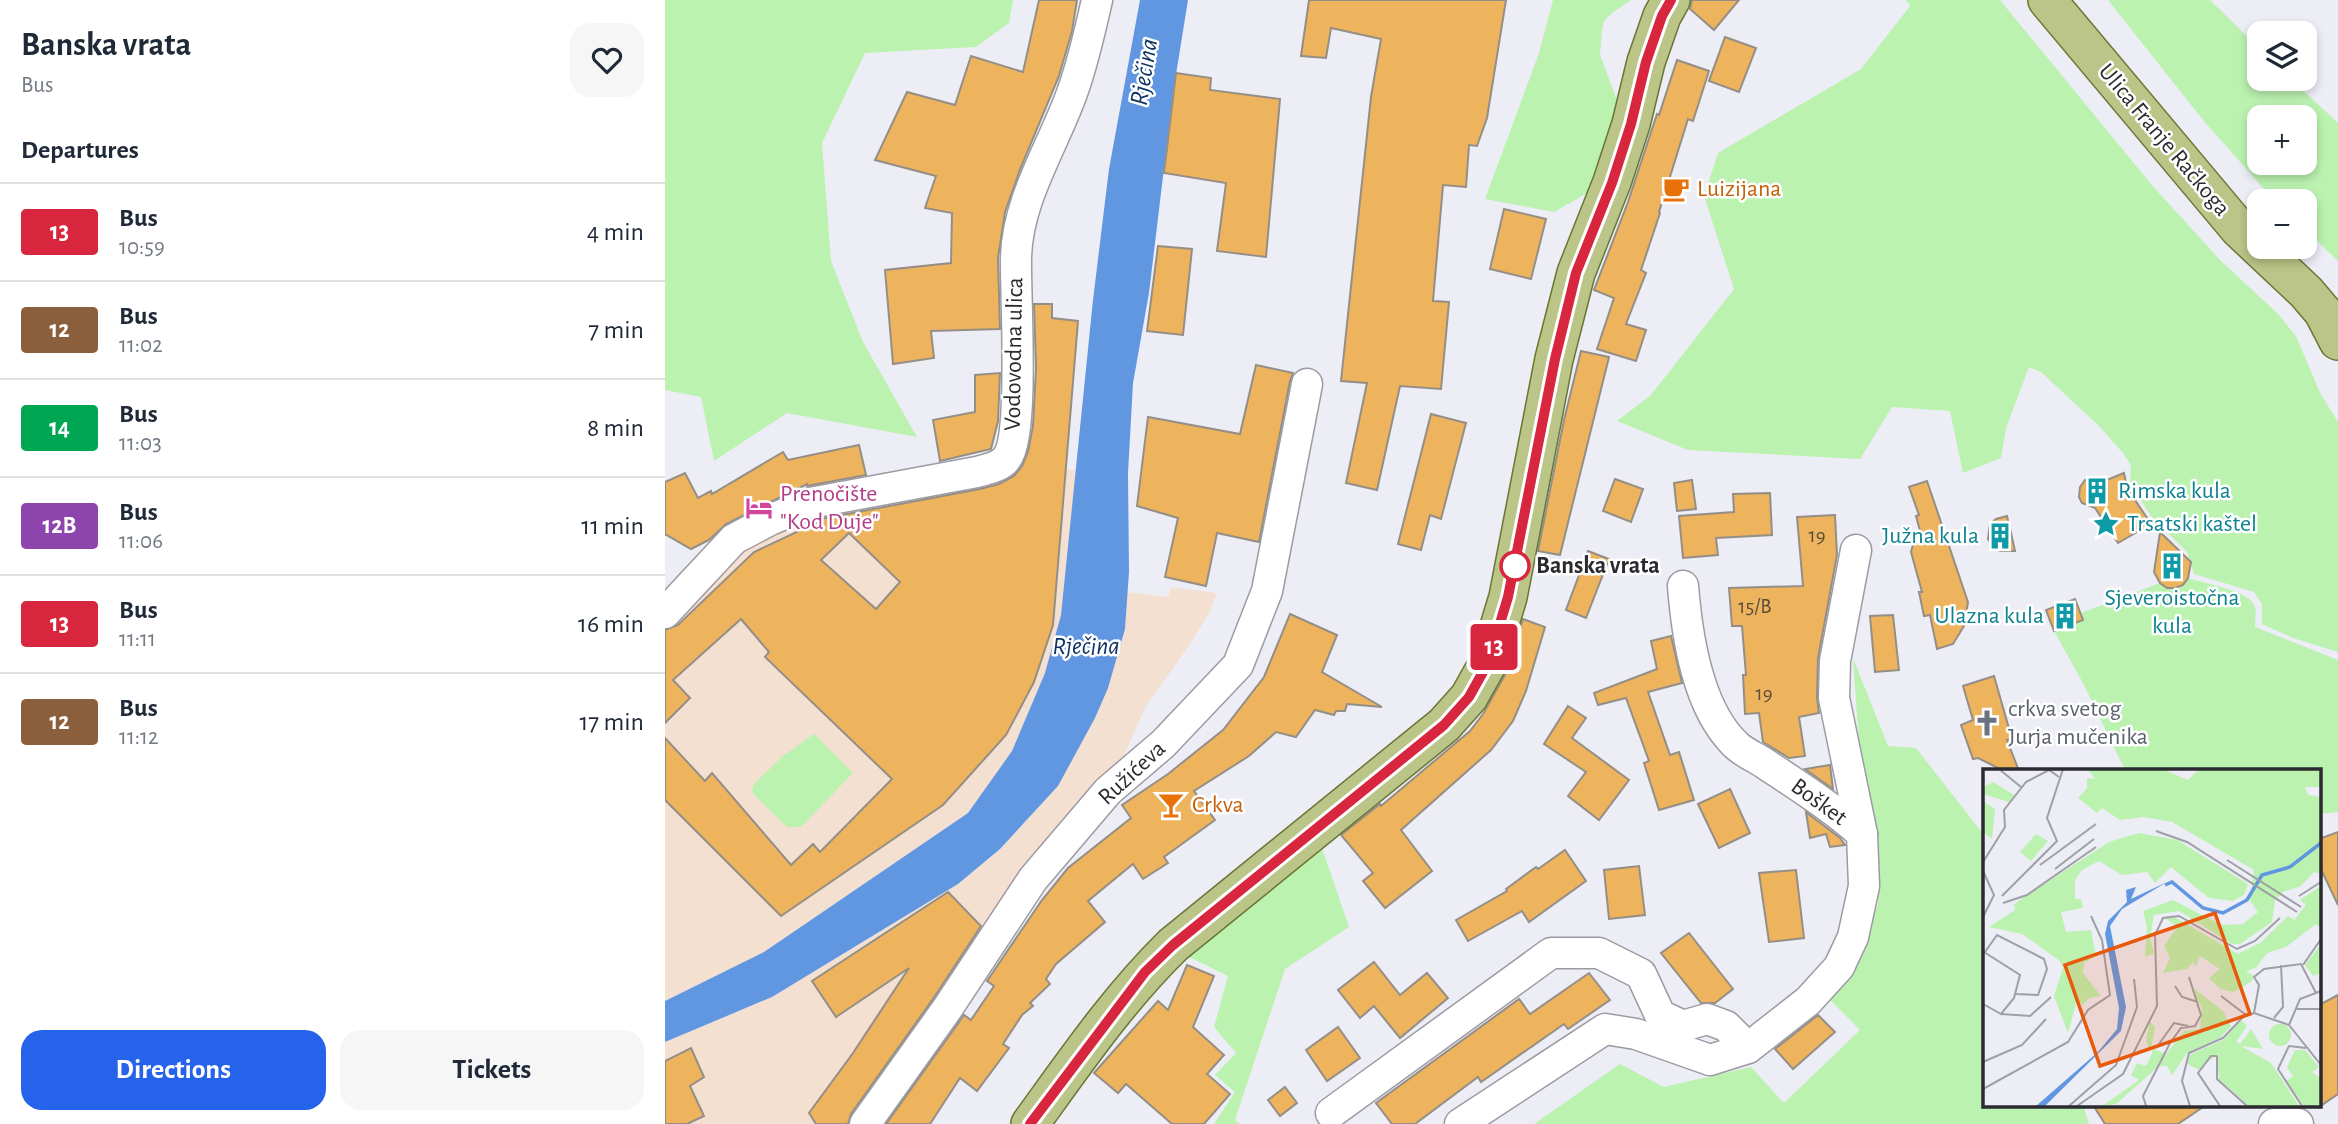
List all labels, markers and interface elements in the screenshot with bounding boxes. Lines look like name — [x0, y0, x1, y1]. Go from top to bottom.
map controls — [2247, 21, 2317, 259]
button: layers — [2247, 21, 2317, 91]
button: heart — [570, 23, 644, 97]
text: Banska vrata — [21, 29, 191, 62]
water label: Rječina — [1126, 37, 1162, 107]
street label: Ulica Franje Račkoga — [2094, 59, 2234, 221]
text: Bus — [21, 74, 54, 97]
button: + — [2247, 105, 2317, 175]
text: Departures — [21, 137, 139, 163]
cafe icon: Luizijana — [1661, 174, 1691, 204]
place label: Luizijana — [1697, 177, 1781, 201]
button: − — [2247, 189, 2317, 259]
text: Bus — [119, 205, 158, 231]
text: 4 min — [587, 219, 644, 245]
text: 13 — [50, 220, 69, 244]
text: 10:59 — [119, 236, 165, 259]
street label: Vodovodna ulica — [1001, 277, 1027, 431]
text: Bus — [119, 303, 158, 329]
text: 7 min — [588, 317, 644, 343]
text: 12 — [50, 318, 69, 342]
text: 11:02 — [119, 334, 163, 357]
text: Bus — [119, 401, 158, 427]
text: 8 min — [587, 415, 644, 441]
text: 14 — [49, 416, 70, 440]
text: 11:03 — [119, 432, 162, 455]
building icon: Rimska kula — [2082, 476, 2112, 506]
place label: Rimska kula — [2118, 479, 2231, 503]
place label: Prenočište "Kod Duje" — [780, 482, 879, 534]
hotel icon: Prenočište "Kod Duje" — [744, 493, 774, 523]
text: Bus — [119, 499, 158, 525]
place icon: Trsatski kaštel — [2091, 509, 2121, 539]
place label: Trsatski kaštel — [2127, 512, 2257, 536]
text: 11 min — [581, 513, 644, 539]
text: 12B — [43, 514, 76, 538]
building icon: Južna kula — [1985, 521, 2015, 551]
place label: Južna kula — [1882, 524, 1979, 548]
house number: 19 — [1808, 525, 1826, 546]
text: 11:06 — [119, 530, 163, 553]
marker: Banska vrata — [1500, 551, 1530, 581]
building icon: Sjeveroistočna kula — [2157, 551, 2187, 581]
place label: Banska vrata — [1536, 554, 1660, 578]
place label: Sjeveroistočna kula — [2104, 586, 2240, 638]
house number: 15/B — [1738, 596, 1772, 617]
text: Bus — [119, 597, 158, 623]
building icon: Ulazna kula — [2050, 601, 2080, 631]
place label: Ulazna kula — [1934, 604, 2044, 628]
text: 16 min — [578, 611, 644, 637]
text: 13 — [50, 612, 69, 636]
line badge: 13 — [1463, 624, 1525, 670]
text: 11:11 — [119, 628, 156, 651]
water label: Rječina — [1052, 633, 1120, 659]
text: 13 — [1485, 635, 1503, 659]
house number: 19 — [1755, 683, 1773, 704]
text: Bus — [119, 695, 158, 721]
place label: crkva svetog Jurja mučenika — [2008, 697, 2148, 749]
church icon: crkva svetog Jurja mučenika — [1972, 708, 2002, 738]
text: 17 min — [579, 709, 644, 735]
text: 12 — [50, 710, 69, 734]
text: 11:12 — [119, 726, 158, 749]
street label: Ružićeva — [1094, 736, 1170, 810]
inset map — [1983, 769, 2321, 1106]
street label: Bošket — [1787, 774, 1852, 830]
bar icon: Crkva — [1156, 790, 1186, 820]
place label: Crkva — [1192, 793, 1244, 817]
button: Directions — [21, 1030, 326, 1110]
button: Tickets — [340, 1030, 644, 1110]

